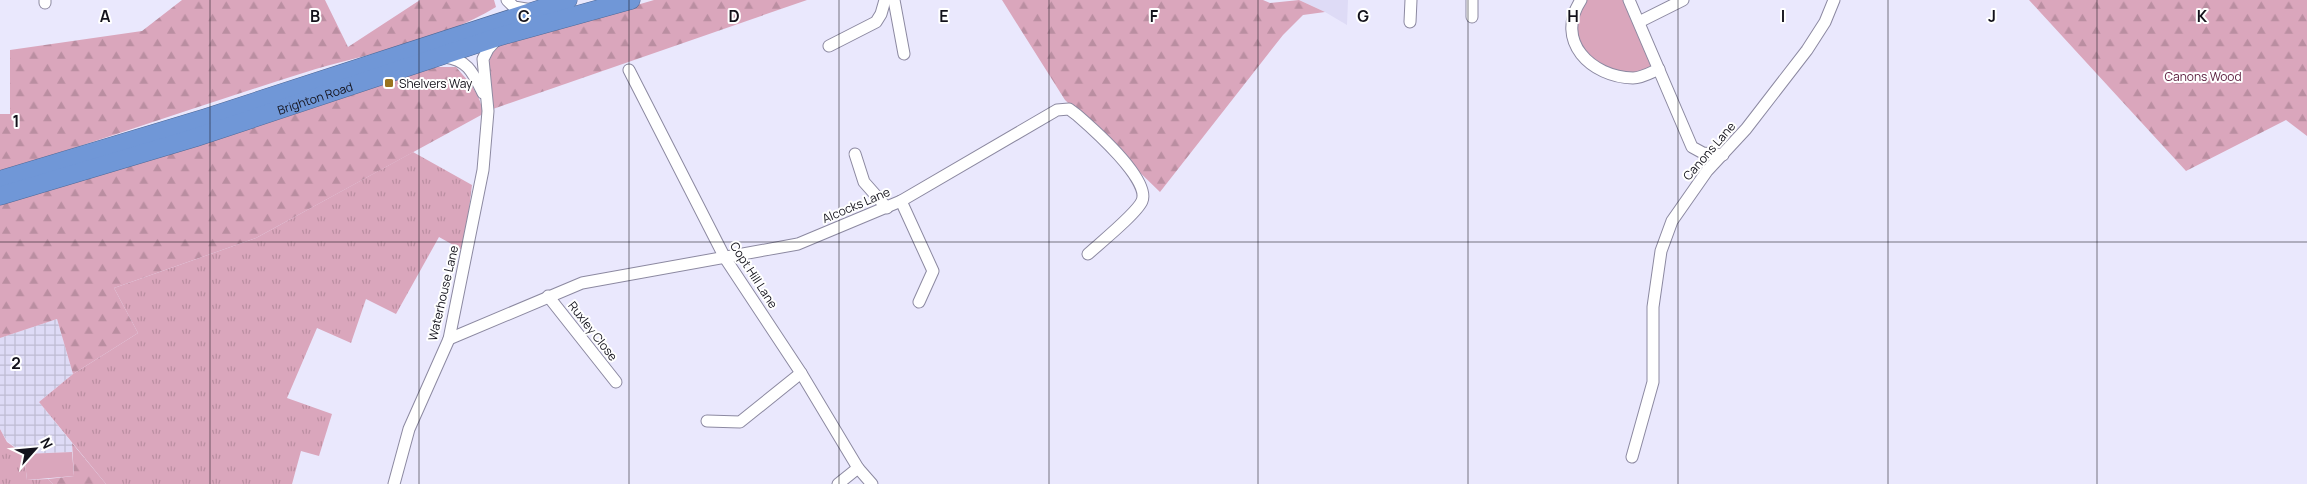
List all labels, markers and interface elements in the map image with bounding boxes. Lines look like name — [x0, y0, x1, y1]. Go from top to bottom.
text: A — [100, 5, 111, 27]
text: B — [310, 5, 320, 27]
text: C — [518, 5, 530, 27]
text: D — [728, 5, 740, 27]
text: E — [939, 5, 949, 27]
text: F — [1150, 5, 1159, 27]
text: G — [1357, 5, 1369, 27]
text: H — [1567, 5, 1579, 27]
text: I — [1781, 5, 1785, 27]
text: J — [1988, 5, 1996, 27]
text: K — [2197, 5, 2208, 27]
park label: Canons Wood — [2164, 68, 2242, 85]
place label: Shelvers Way — [399, 75, 473, 92]
street label: Brighton Road — [275, 77, 355, 118]
marker: Shelvers Way — [383, 77, 395, 89]
text: 1 — [12, 110, 20, 132]
street label: Canons Lane — [1679, 118, 1739, 184]
street label: Alcocks Lane — [820, 183, 892, 227]
street label: Copt Hill Lane — [726, 239, 782, 311]
street label: Waterhouse Lane — [424, 244, 462, 342]
street label: Ruxley Close — [564, 298, 622, 364]
text: 2 — [11, 352, 21, 374]
north arrow — [10, 424, 60, 474]
text: N — [36, 434, 58, 452]

